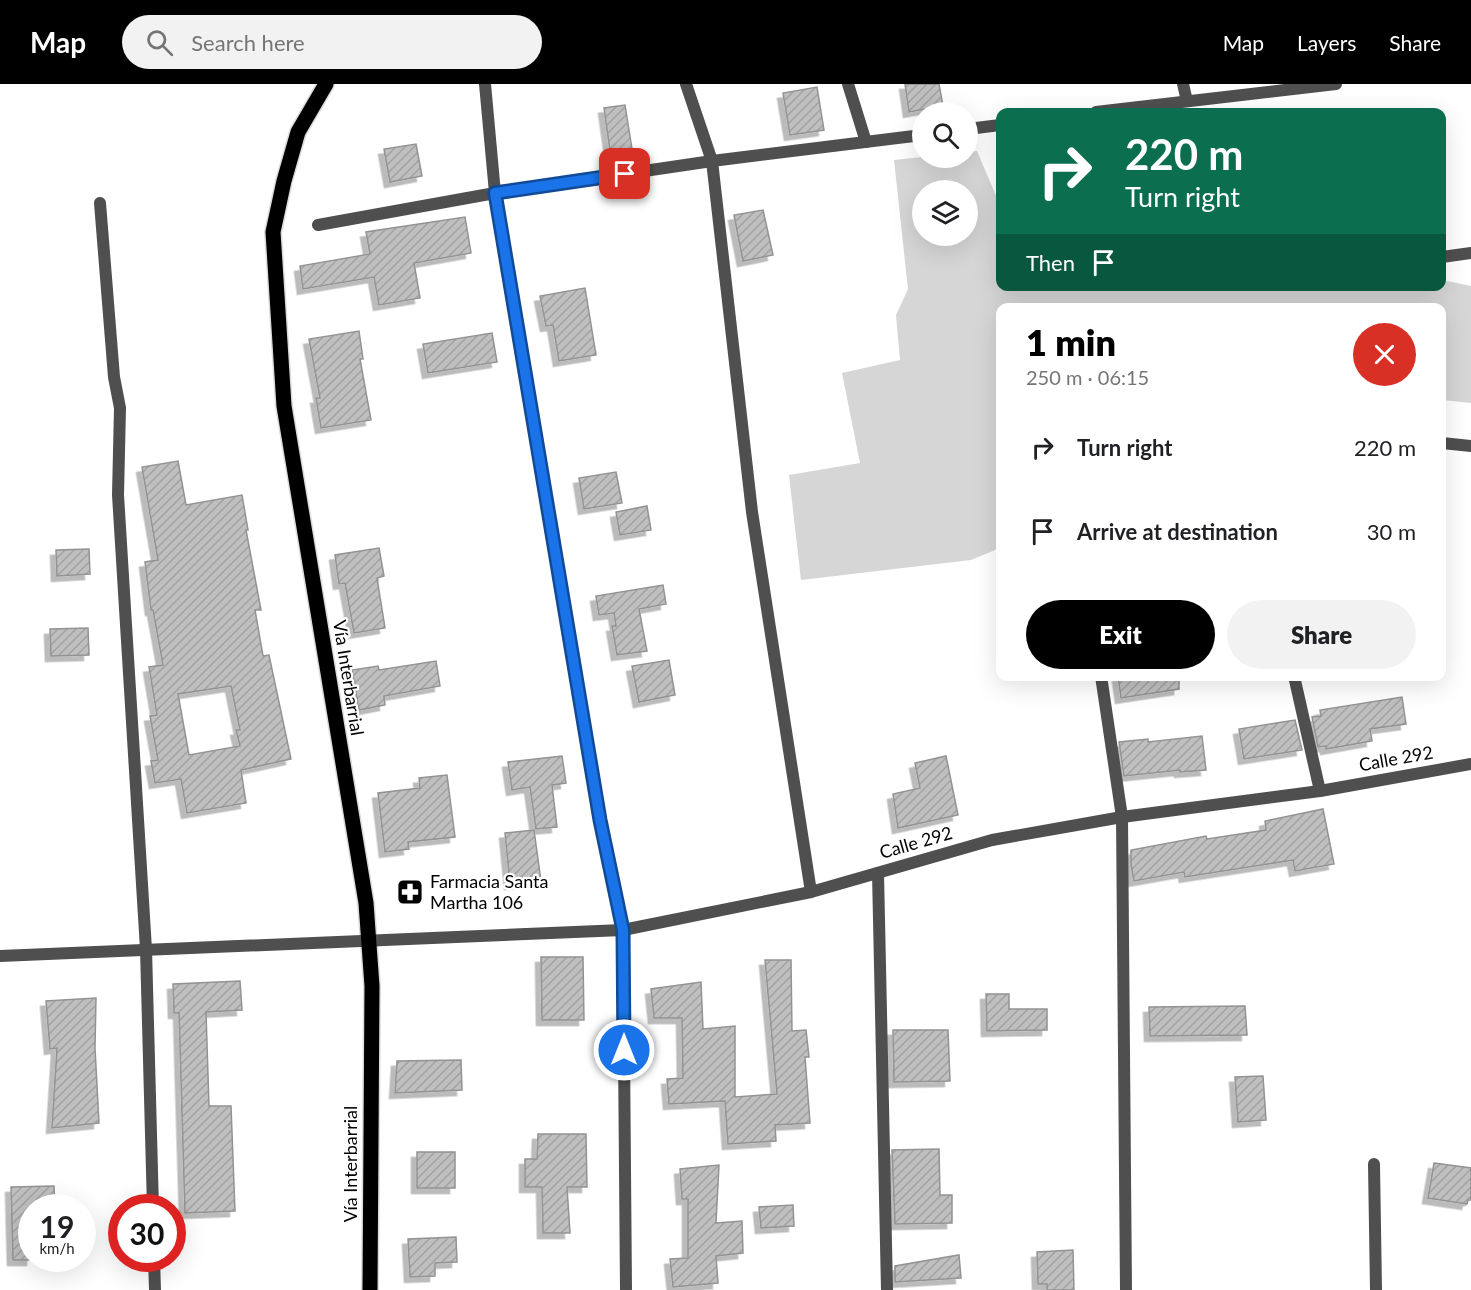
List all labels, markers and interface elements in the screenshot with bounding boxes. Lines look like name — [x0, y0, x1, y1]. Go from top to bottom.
search box — [122, 15, 542, 69]
text: Map — [30, 25, 86, 59]
icon: search — [143, 26, 176, 59]
text: Search here — [191, 29, 305, 56]
text: Map — [1223, 30, 1264, 55]
text: Layers — [1297, 30, 1356, 55]
text: Share — [1389, 30, 1441, 55]
map controls — [912, 102, 978, 246]
button: search — [912, 102, 978, 168]
text: 220 m — [1125, 129, 1243, 179]
icon: right — [1026, 132, 1104, 210]
pin — [599, 148, 650, 199]
icon: arrive — [608, 157, 641, 190]
button: layers — [912, 180, 978, 246]
text: Turn right — [1125, 180, 1240, 213]
icon: arrive — [1087, 246, 1120, 279]
text: Then — [1026, 249, 1075, 276]
text: 1 min — [1026, 320, 1116, 364]
button: close — [1353, 323, 1416, 386]
text: 250 m · 06:15 — [1026, 365, 1149, 389]
icon: right — [1026, 431, 1059, 464]
text: Turn right — [1077, 434, 1172, 461]
text: 220 m — [1354, 434, 1416, 461]
icon: arrive — [1026, 515, 1059, 548]
text: Arrive at destination — [1077, 518, 1278, 545]
text: 30 m — [1367, 518, 1416, 545]
button: Exit — [1026, 600, 1215, 669]
button: Share — [1227, 600, 1416, 669]
street label: Vía Interbarrial — [329, 619, 369, 737]
street label: Calle 292 — [1357, 741, 1435, 775]
street label: Calle 292 — [877, 821, 955, 863]
place label: Farmacia Santa Martha 106 — [430, 870, 549, 913]
pharmacy icon: Farmacia Santa Martha 106 — [395, 877, 425, 907]
position arrow — [592, 1018, 656, 1082]
street label: Vía Interbarrial — [339, 1106, 361, 1222]
speed limit sign: 30 — [108, 1194, 186, 1272]
text: 19 — [40, 1208, 74, 1244]
text: km/h — [39, 1239, 75, 1257]

